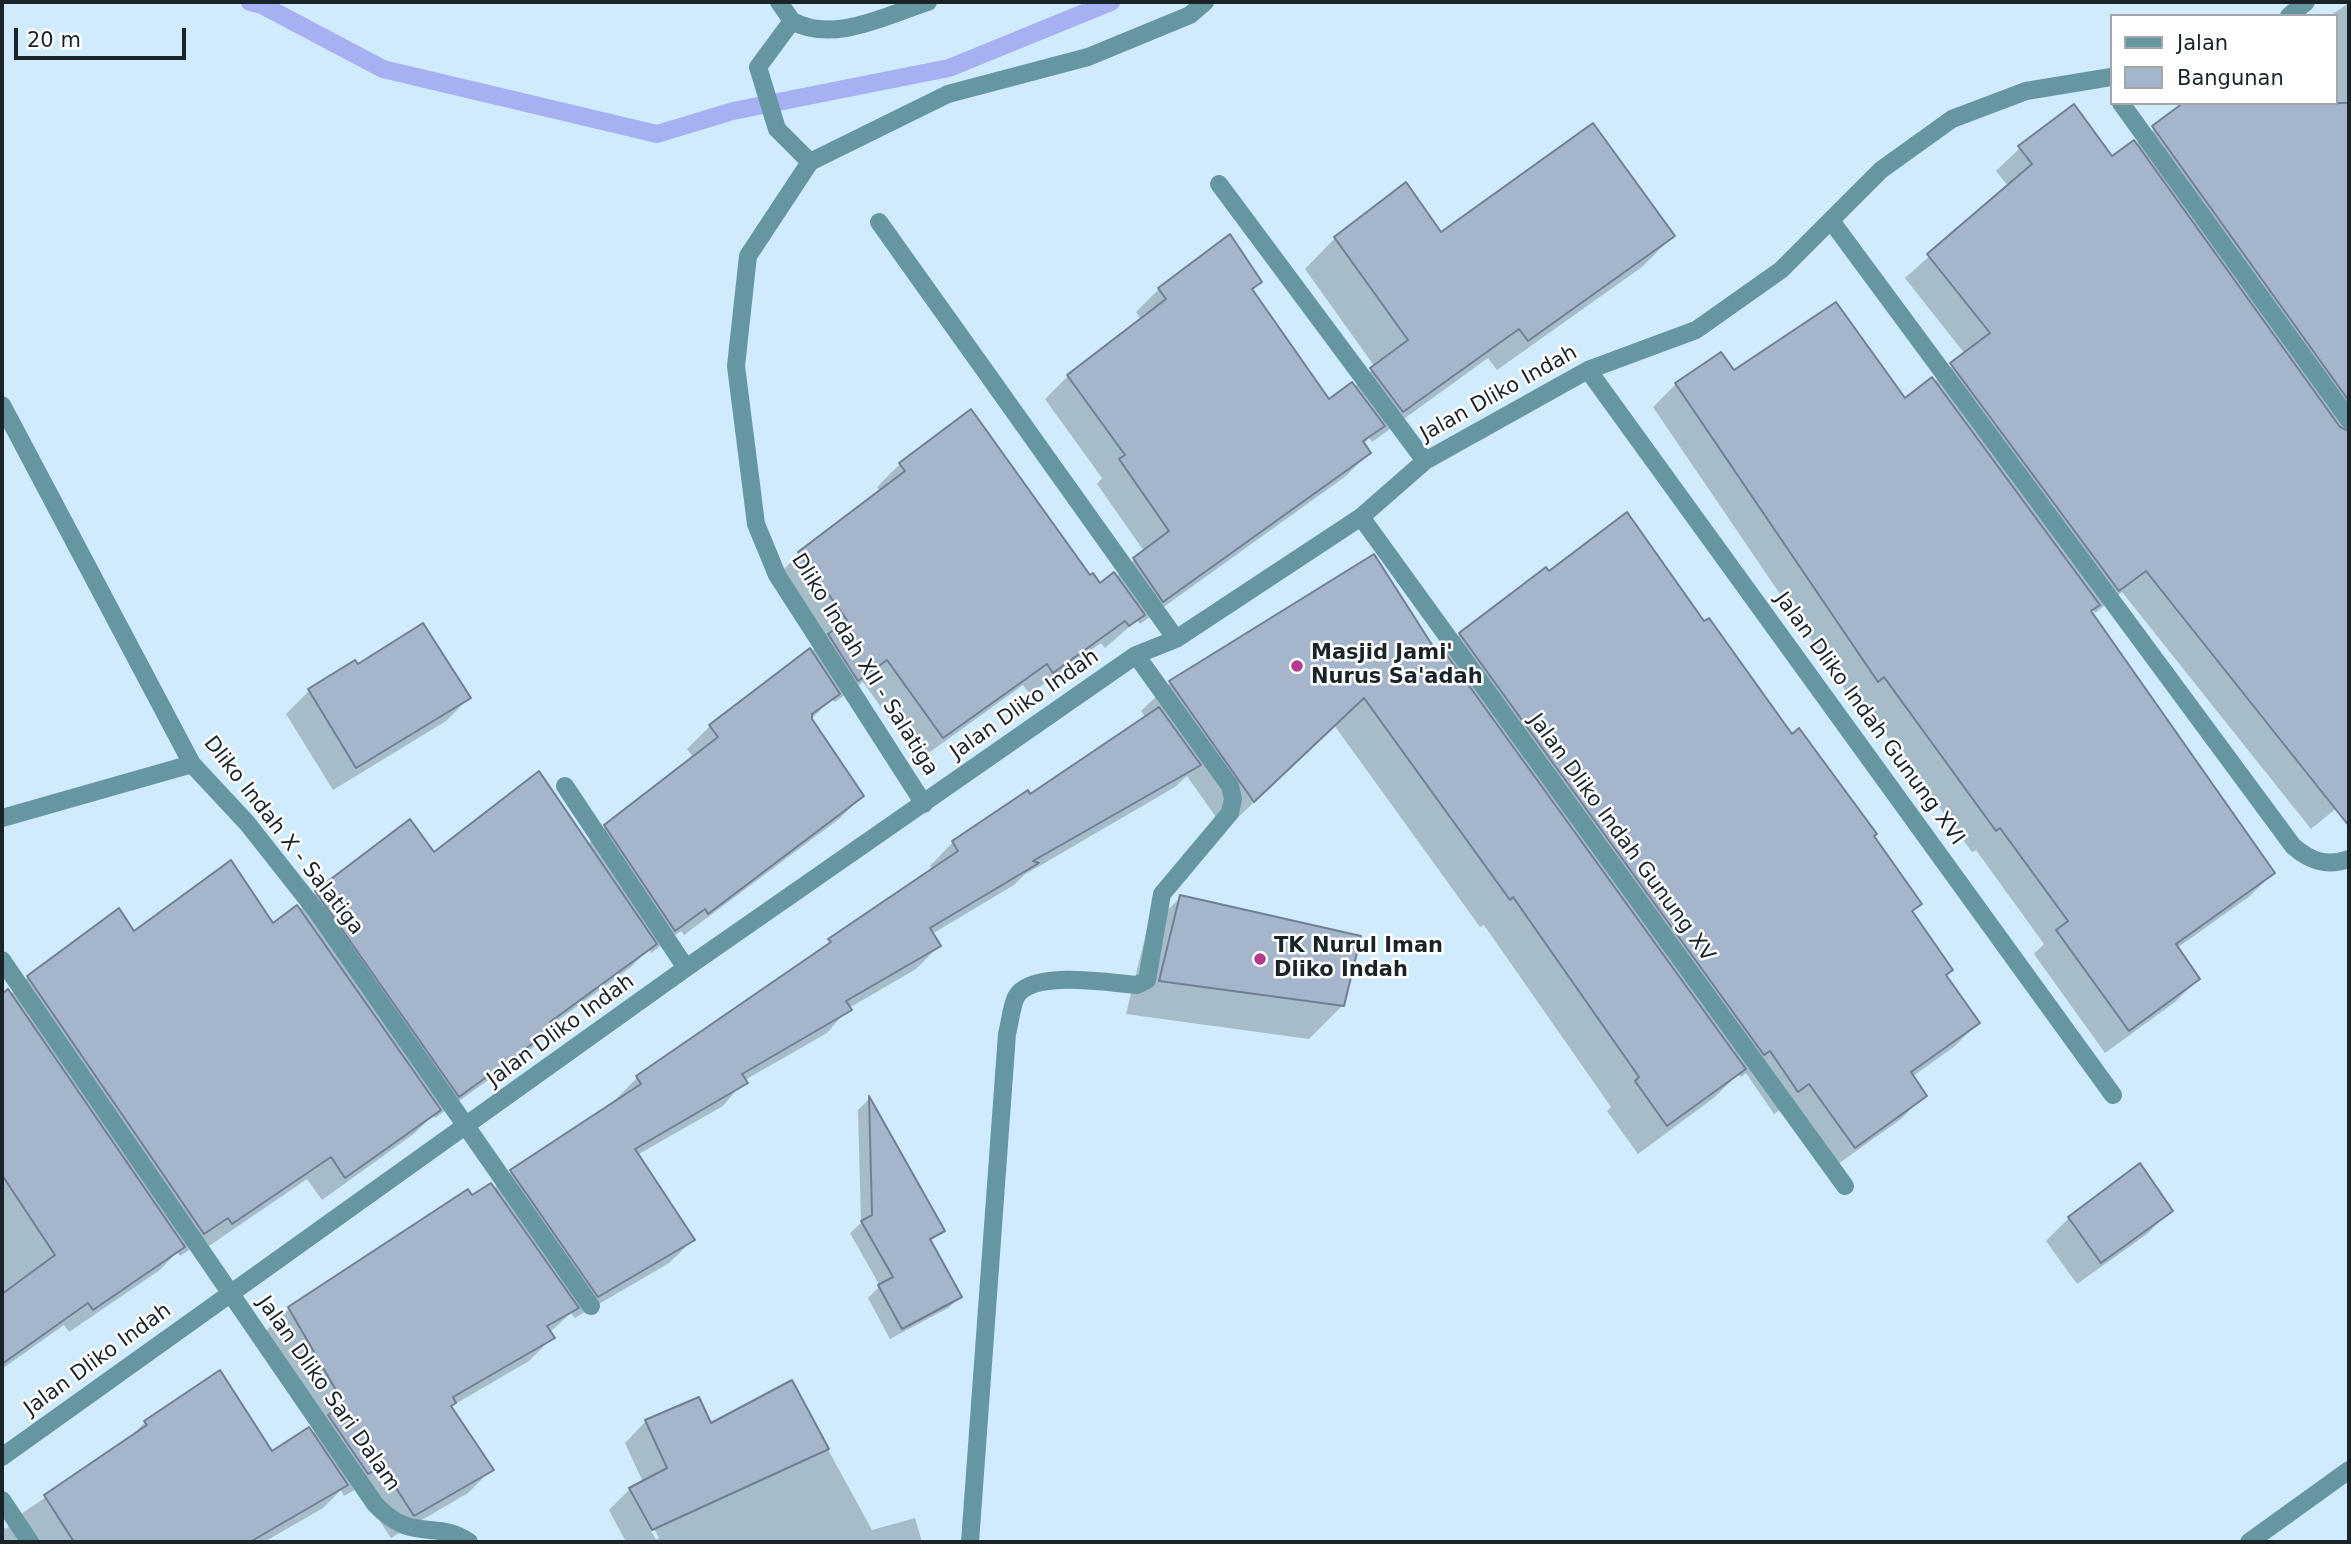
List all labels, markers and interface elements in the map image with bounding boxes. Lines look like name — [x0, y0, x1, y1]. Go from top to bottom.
scale bar — [18, 14, 189, 58]
legend — [2110, 14, 2337, 105]
text: 20 m — [27, 28, 81, 52]
text: Jalan — [2177, 31, 2228, 55]
text: Bangunan — [2177, 66, 2284, 90]
street label: Jalan Dliko Indah — [1416, 340, 1582, 448]
street label: Dliko Indah XII - Salatiga — [785, 549, 943, 781]
street label: Jalan Dliko Indah Gunung XVI — [1769, 588, 1969, 850]
place label: Masjid Jami' Nurus Sa'adah — [1311, 641, 1483, 691]
street label: Jalan Dliko Indah — [946, 644, 1104, 766]
marker: Masjid Jami' Nurus Sa'adah — [1289, 658, 1305, 674]
street label: Jalan Dliko Indah Gunung XV — [1522, 709, 1720, 967]
street label: Dliko Indah X - Salatiga — [198, 732, 368, 940]
place label: TK Nurul Iman Dliko Indah — [1274, 934, 1443, 984]
marker: TK Nurul Iman Dliko Indah — [1252, 951, 1268, 967]
street label: Jalan Dliko Indah — [483, 969, 639, 1093]
street label: Jalan Dliko Sari Dalam — [251, 1292, 405, 1496]
street label: Jalan Dliko Indah — [20, 1298, 176, 1422]

